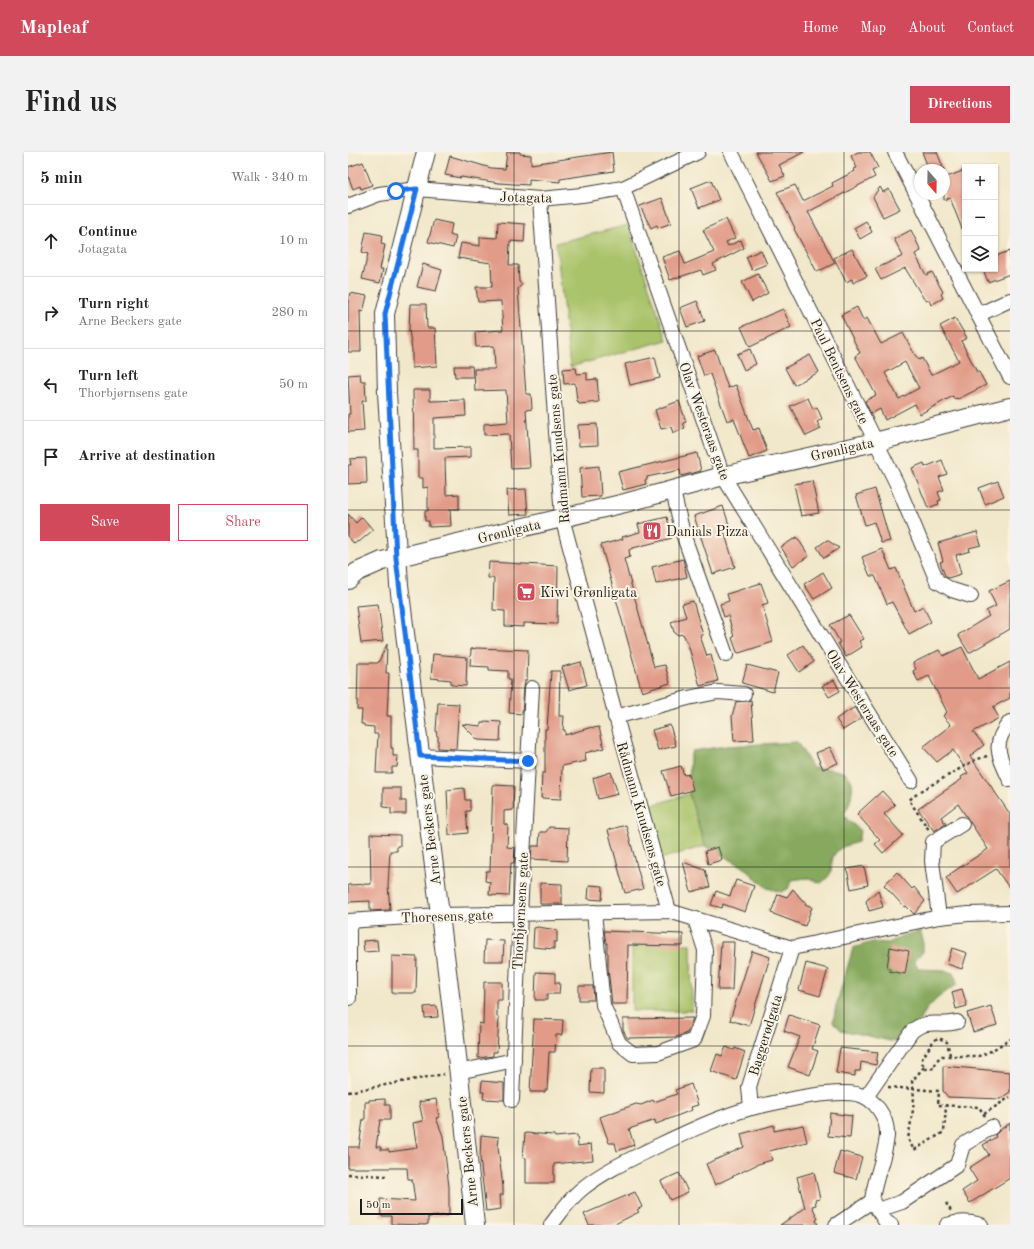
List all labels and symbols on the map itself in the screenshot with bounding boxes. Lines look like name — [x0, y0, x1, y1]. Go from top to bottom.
north arrow — [914, 164, 950, 200]
route start — [387, 182, 405, 200]
street label: Jotagata — [500, 191, 552, 205]
street label: Paul Bentsens gate — [808, 316, 871, 426]
street label: Olav Westeraas gate — [676, 361, 732, 482]
street label: Rådmann Knudsens gate — [545, 374, 573, 524]
street label: Grønligata — [809, 436, 875, 464]
street label: Grønligata — [476, 517, 542, 547]
restaurant icon: Danials Pizza — [641, 520, 663, 542]
place label: Danials Pizza — [666, 525, 748, 539]
supermarket icon: Kiwi Grønligata — [515, 581, 537, 603]
place label: Kiwi Grønligata — [540, 586, 637, 600]
street label: Olav Westeraas gate — [823, 647, 901, 760]
street label: Rådmann Knudsens gate — [614, 740, 668, 888]
route end — [519, 752, 537, 770]
street label: Arne Beckers gate — [416, 774, 444, 886]
street label: Thorbjørnsens gate — [511, 852, 531, 970]
street label: Thoresens gate — [401, 908, 494, 926]
street label: Baggerødgata — [747, 993, 785, 1078]
street label: Arne Beckers gate — [455, 1096, 481, 1208]
scale bar — [360, 1197, 463, 1216]

